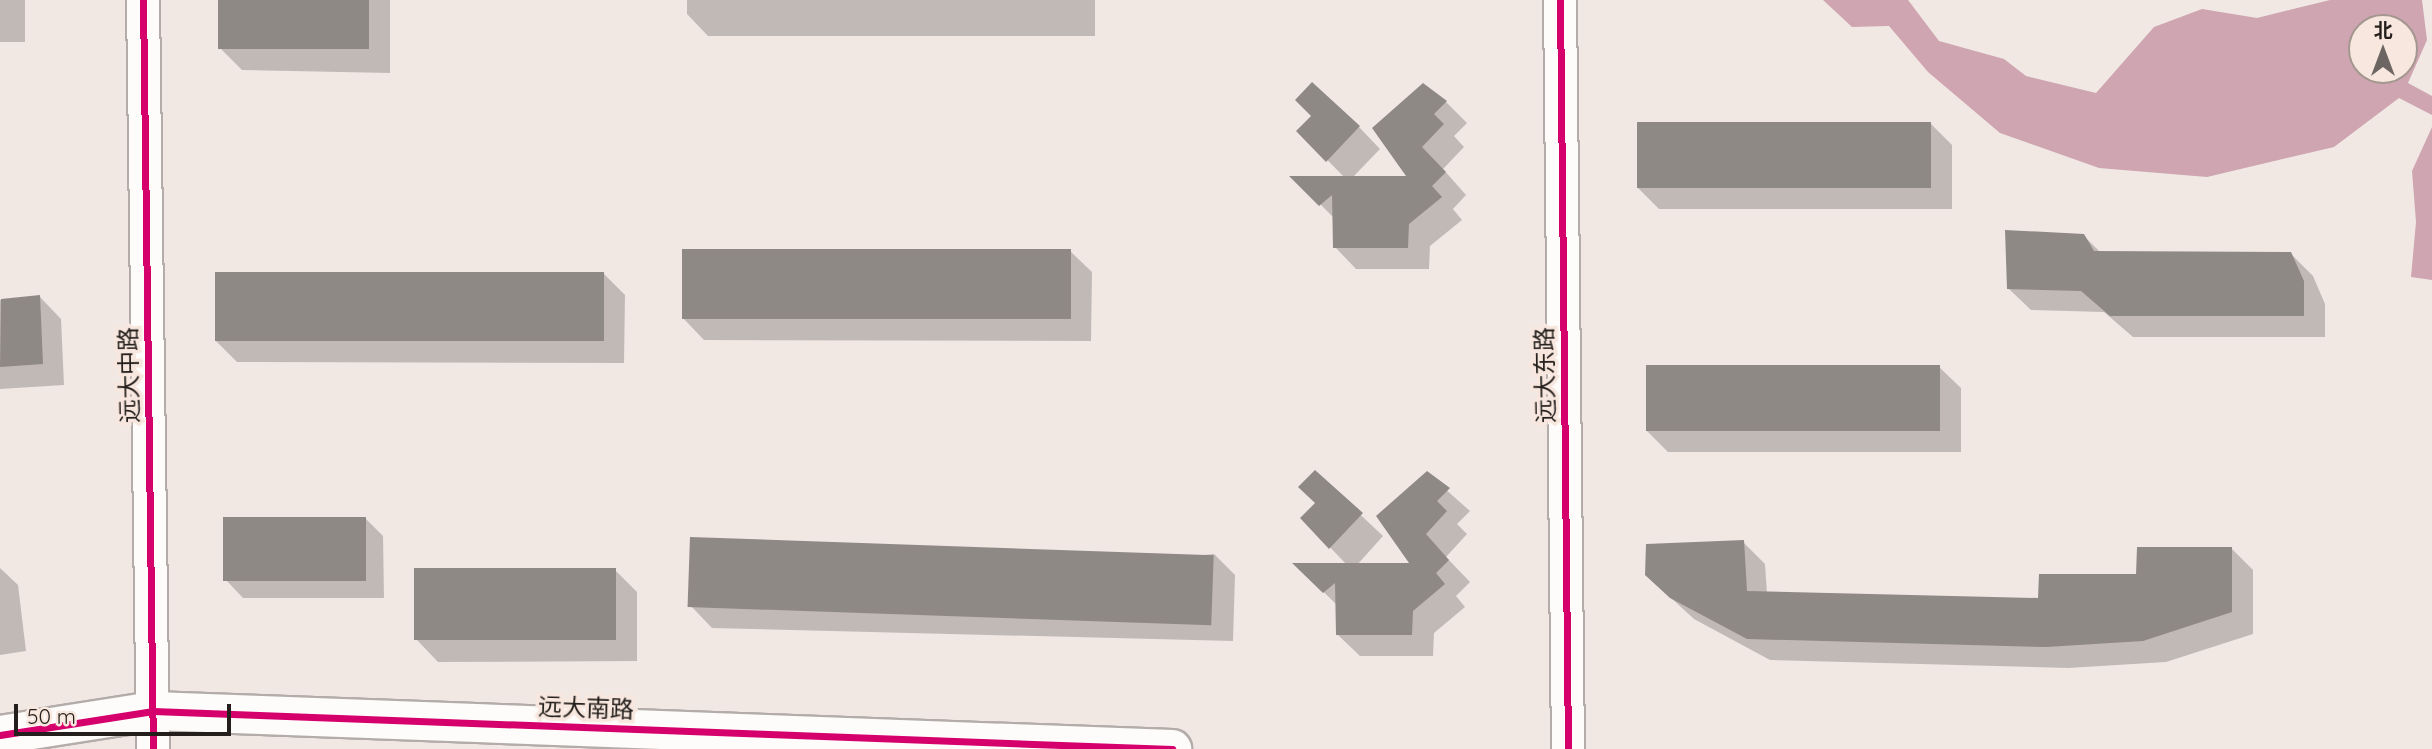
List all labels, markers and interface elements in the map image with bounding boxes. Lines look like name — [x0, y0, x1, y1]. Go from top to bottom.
north arrow — [2348, 14, 2418, 84]
text: 北 — [2373, 18, 2393, 42]
street label: 远大中路 — [114, 327, 144, 423]
street label: 远大东路 — [1530, 327, 1560, 423]
scale bar — [18, 690, 234, 734]
street label: 远大南路 — [538, 692, 634, 724]
text: 50 m — [27, 703, 76, 729]

